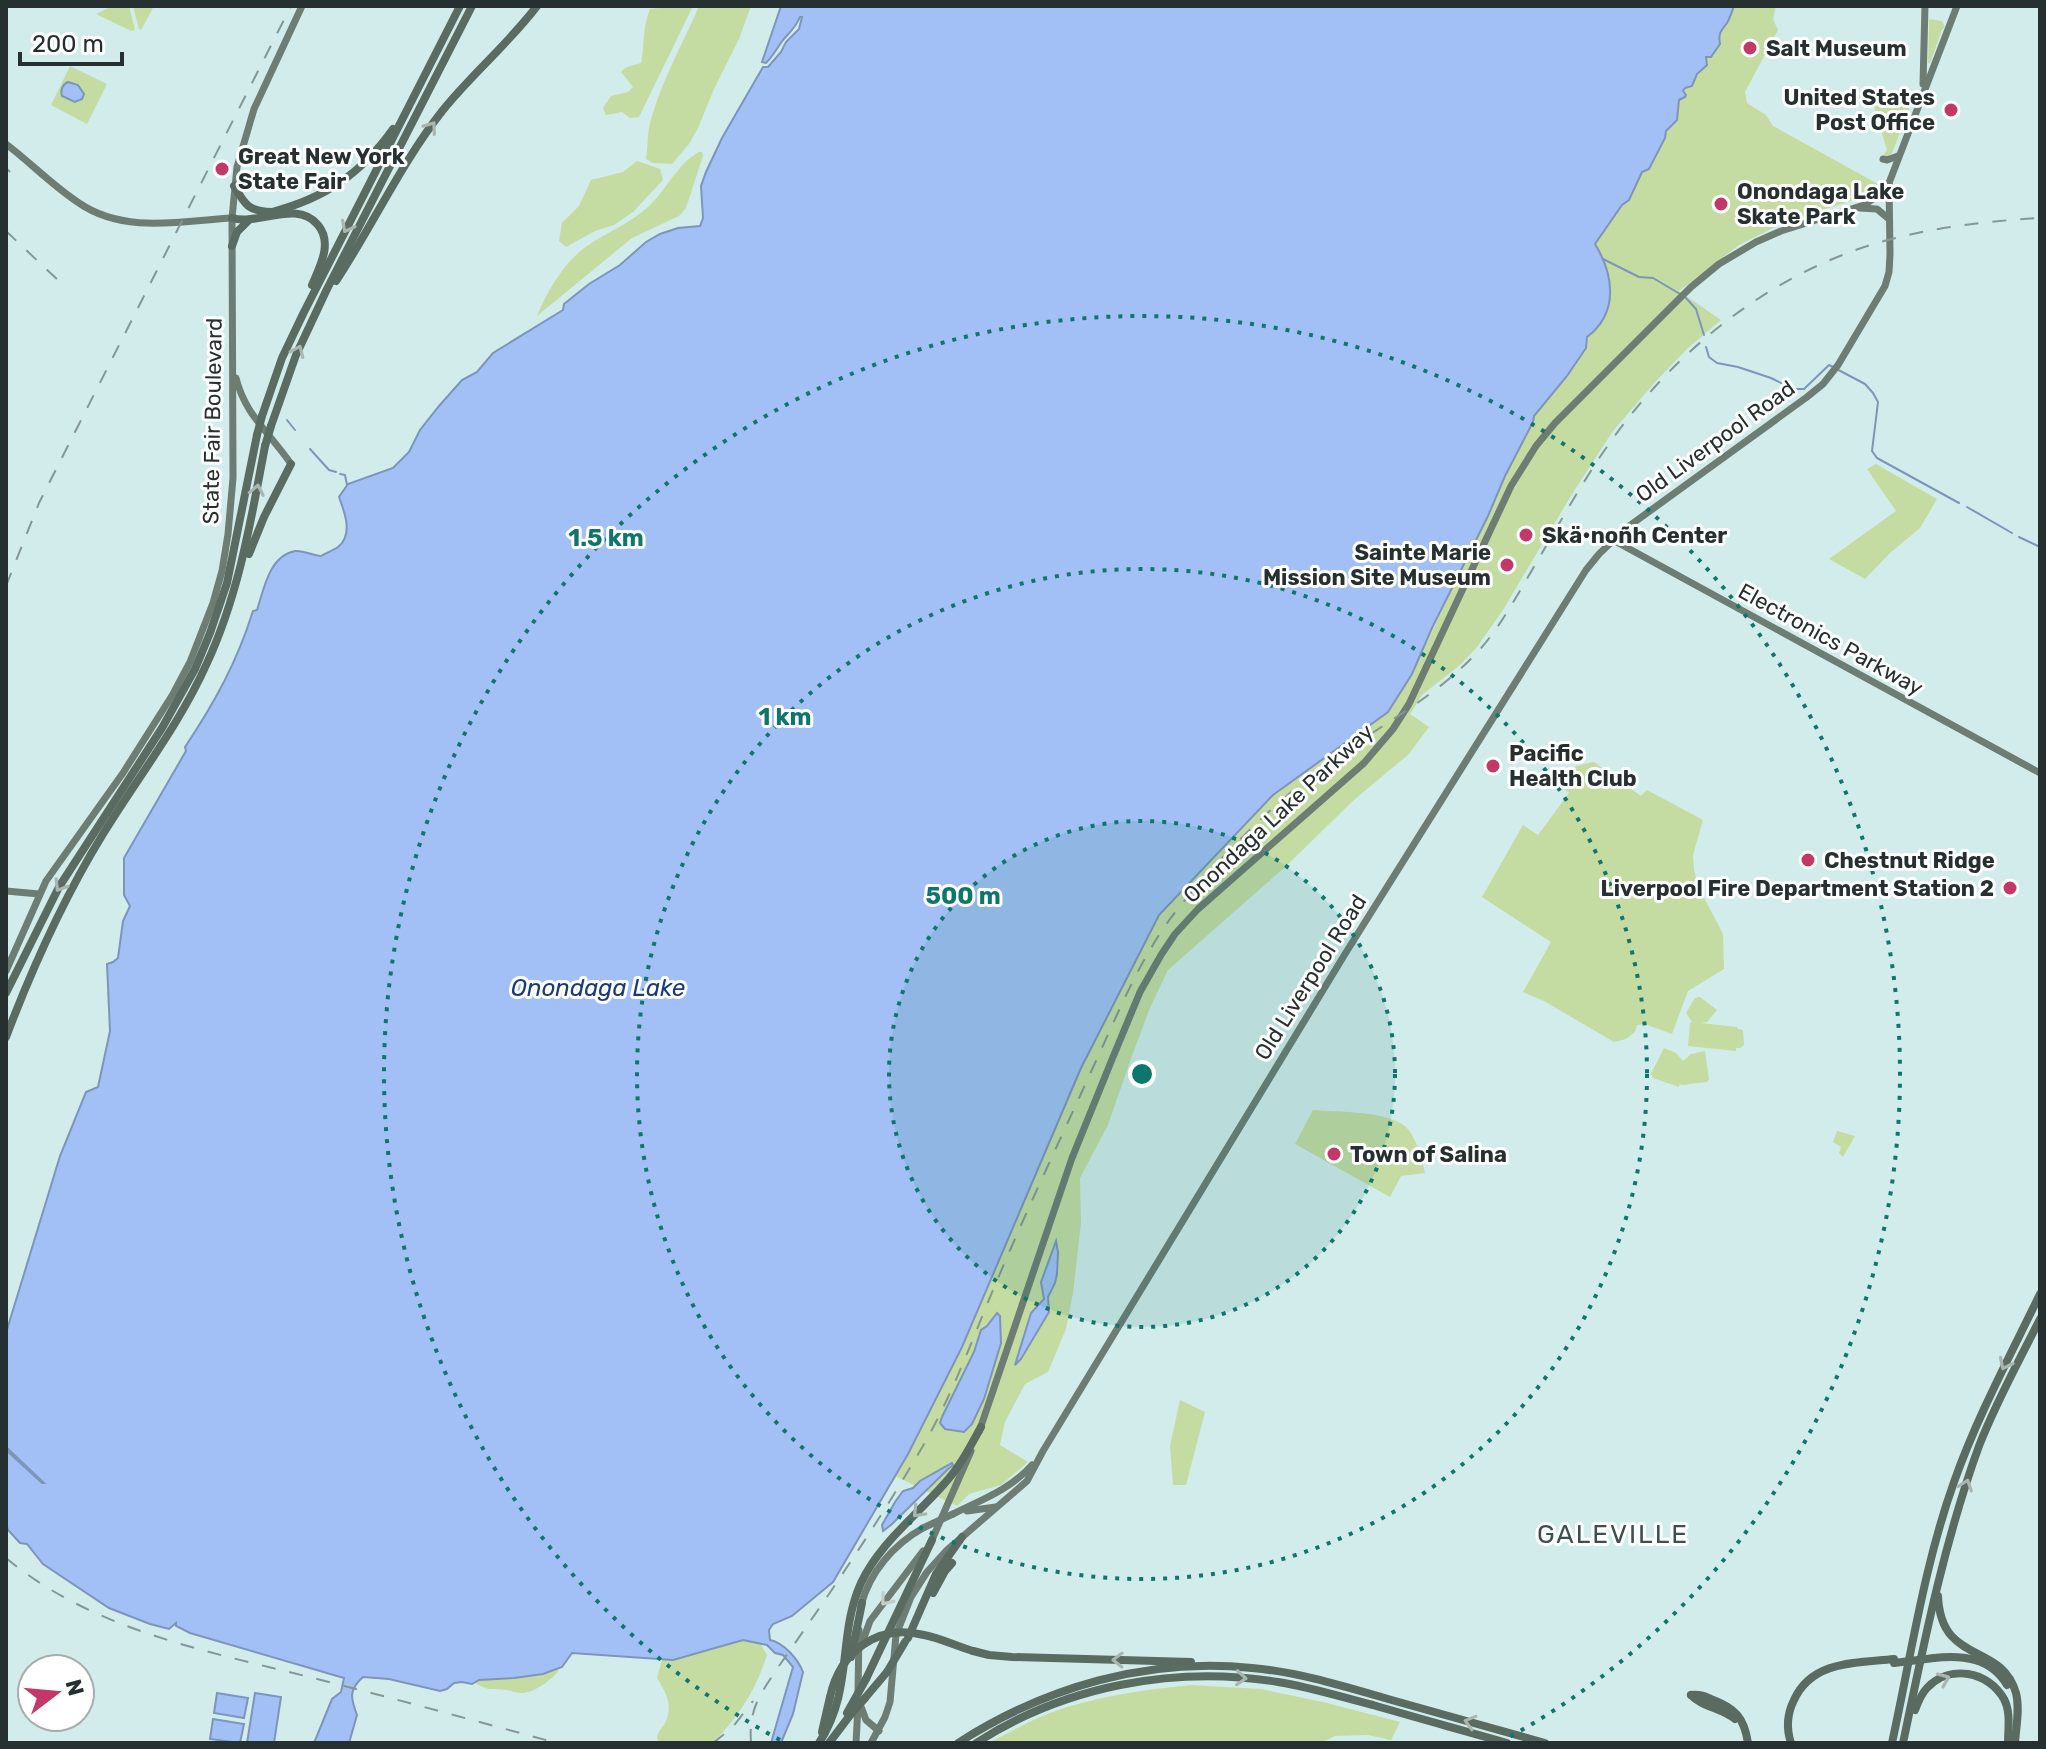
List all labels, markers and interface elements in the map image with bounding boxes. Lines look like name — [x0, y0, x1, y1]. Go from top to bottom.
scale bar — [20, 16, 122, 66]
text: 200 m — [32, 30, 104, 58]
place label: Salt Museum — [1766, 35, 1907, 62]
marker: Salt Museum — [1741, 39, 1759, 57]
place label: United States Post Office — [1783, 84, 1935, 136]
marker: United States Post Office — [1942, 101, 1960, 119]
one-way arrow — [421, 121, 435, 136]
place label: Great New York State Fair — [238, 143, 405, 195]
marker: Great New York State Fair — [213, 160, 231, 178]
place label: Onondaga Lake Skate Park — [1737, 178, 1904, 230]
marker: Onondaga Lake Skate Park — [1712, 195, 1730, 213]
one-way arrow — [342, 218, 357, 233]
street label: State Fair Boulevard — [197, 318, 228, 524]
one-way arrow — [288, 345, 304, 360]
street label: Old Liverpool Road — [1630, 375, 1800, 508]
one-way arrow — [248, 484, 265, 497]
place label: Skä•noñh Center — [1542, 522, 1727, 549]
text: 1.5 km — [568, 524, 644, 552]
marker: Skä•noñh Center — [1517, 526, 1535, 544]
place label: Sainte Marie Mission Site Museum — [1263, 539, 1491, 591]
marker: Sainte Marie Mission Site Museum — [1498, 556, 1516, 574]
street label: Electronics Parkway — [1734, 577, 1928, 701]
text: 1 km — [758, 703, 812, 731]
street label: Onondaga Lake Parkway — [1178, 718, 1379, 909]
place label: Pacific Health Club — [1509, 740, 1637, 792]
marker: Pacific Health Club — [1484, 757, 1502, 775]
place label: Chestnut Ridge — [1824, 847, 1995, 874]
marker: Chestnut Ridge — [1799, 851, 1817, 869]
place label: Liverpool Fire Department Station 2 — [1601, 875, 1994, 902]
one-way arrow — [54, 877, 70, 892]
marker: Liverpool Fire Department Station 2 — [2001, 879, 2019, 897]
text: 500 m — [925, 882, 1001, 910]
street label: Old Liverpool Road — [1249, 889, 1372, 1065]
water label: Onondaga Lake — [511, 974, 685, 1002]
centre of rings — [1128, 1060, 1156, 1088]
place label: Town of Salina — [1350, 1141, 1507, 1168]
marker: Town of Salina — [1325, 1145, 1343, 1163]
one-way arrow — [2000, 1355, 2015, 1370]
one-way arrow — [1956, 1479, 1972, 1493]
one-way arrow — [913, 1503, 928, 1517]
district label: GALEVILLE — [1537, 1519, 1689, 1550]
one-way arrow — [881, 1591, 895, 1606]
one-way arrow — [1111, 1652, 1124, 1669]
north arrow — [16, 1653, 96, 1733]
one-way arrow — [1235, 1669, 1248, 1686]
one-way arrow — [1936, 1672, 1951, 1688]
text: N — [60, 1676, 90, 1699]
one-way arrow — [1464, 1715, 1478, 1731]

